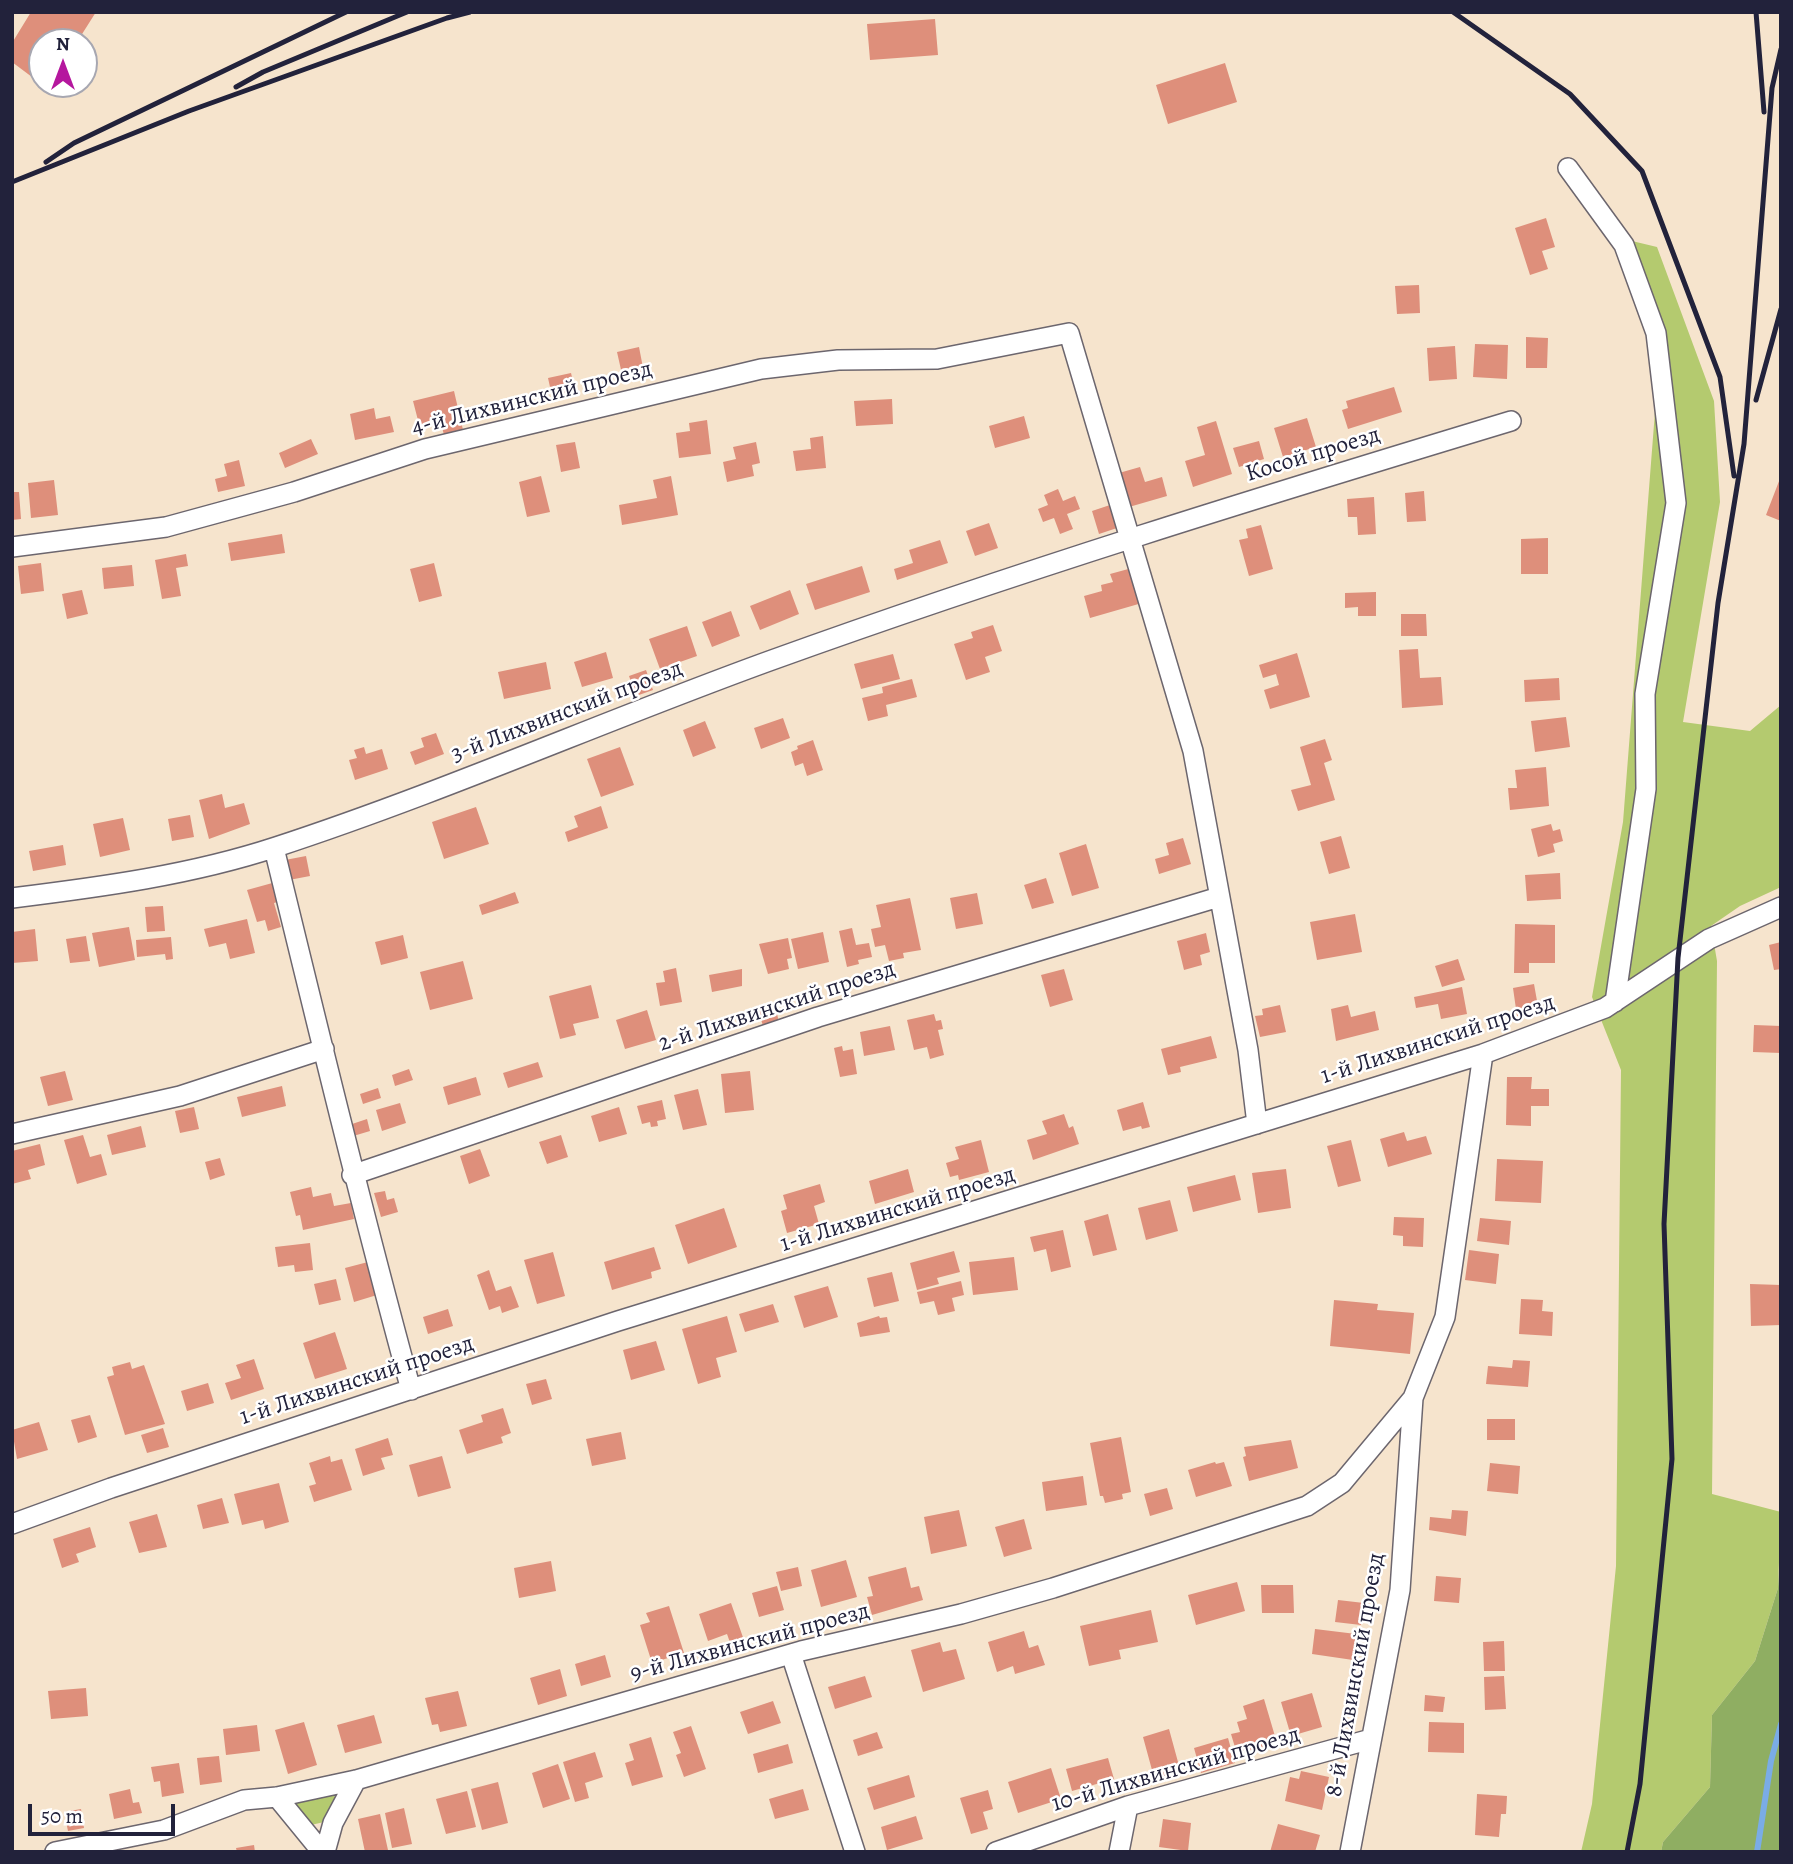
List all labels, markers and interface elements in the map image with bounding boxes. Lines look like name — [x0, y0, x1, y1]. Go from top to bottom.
north arrow — [28, 28, 98, 98]
text: N — [56, 31, 70, 57]
street label: 4-й Лихвинский проезд — [409, 355, 655, 443]
street label: Косой проезд — [1242, 421, 1384, 489]
street label: 3-й Лихвинский проезд — [447, 655, 687, 769]
street label: 2-й Лихвинский проезд — [655, 955, 899, 1059]
street label: 1-й Лихвинский проезд — [1318, 989, 1558, 1091]
street label: 1-й Лихвинский проезд — [777, 1161, 1019, 1259]
street label: 1-й Лихвинский проезд — [237, 1330, 477, 1432]
street label: 8-й Лихвинский проезд — [1320, 1551, 1392, 1799]
street label: 9-й Лихвинский проезд — [627, 1597, 873, 1689]
street label: 10-й Лихвинский проезд — [1049, 1721, 1303, 1819]
scale bar — [32, 1790, 178, 1834]
text: 50 m — [41, 1802, 83, 1830]

